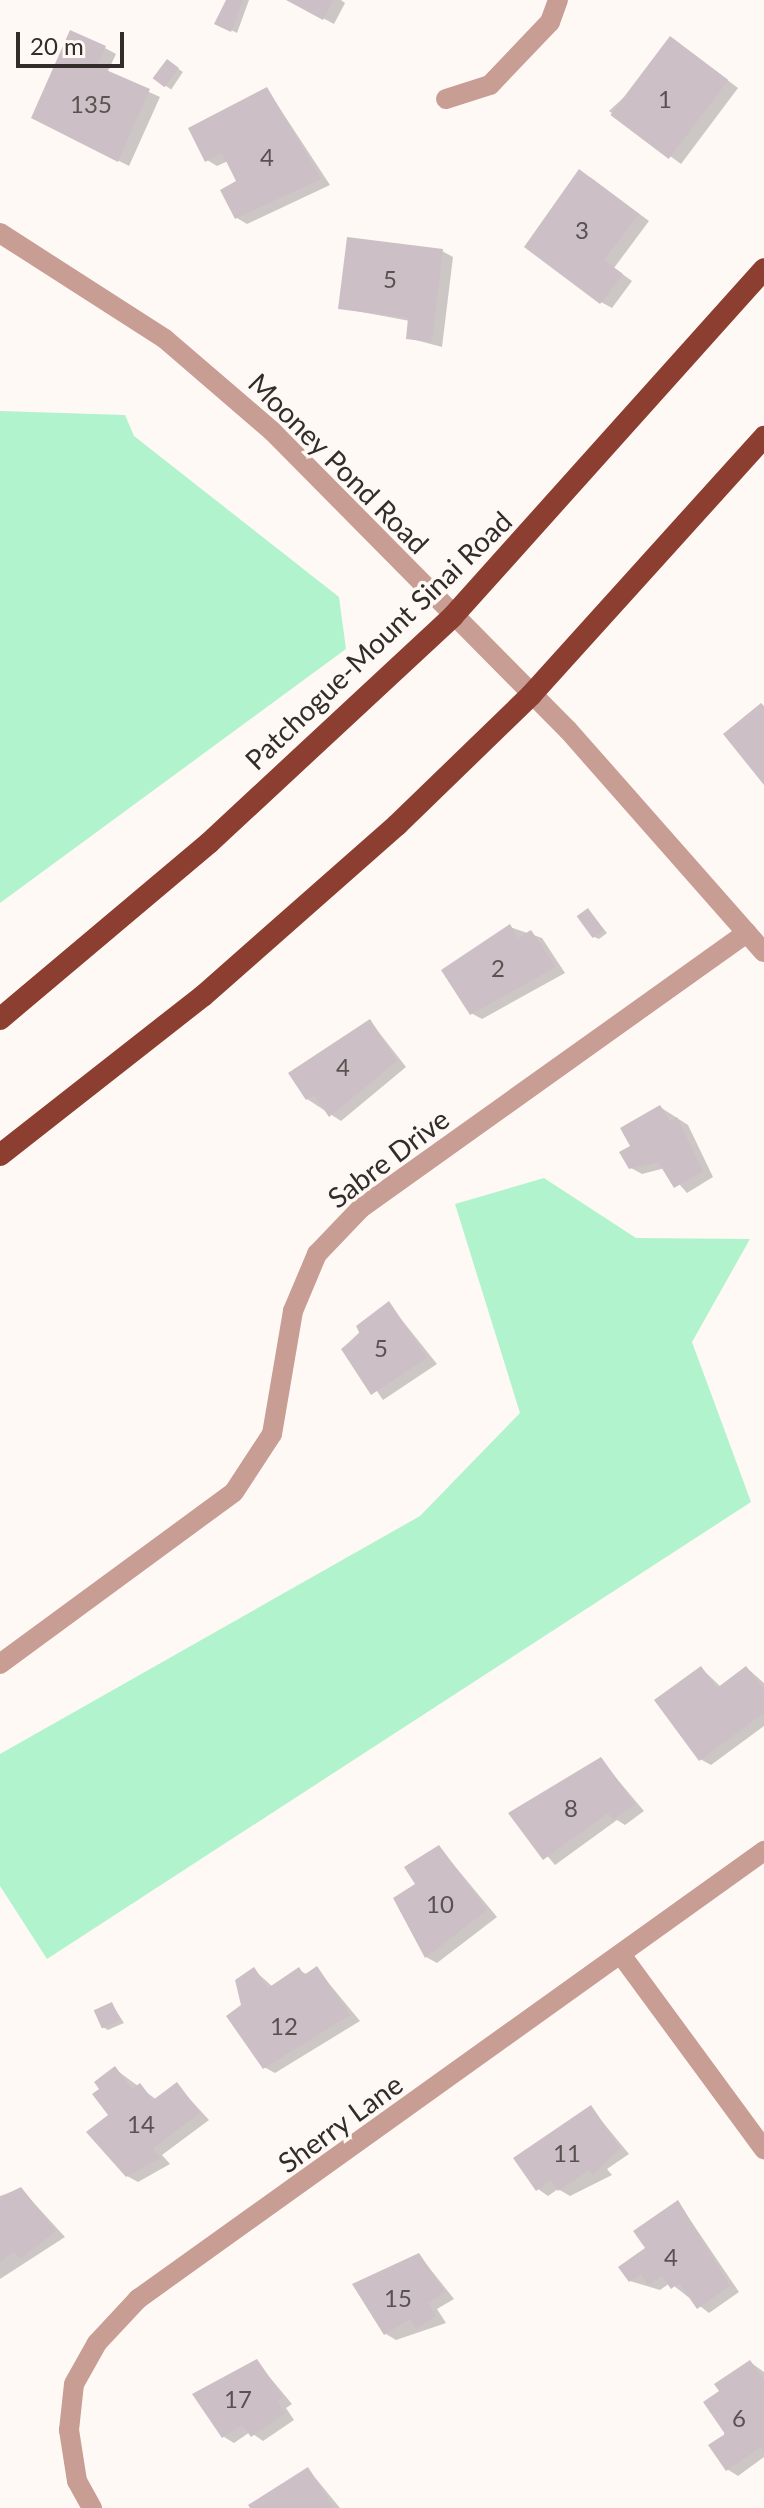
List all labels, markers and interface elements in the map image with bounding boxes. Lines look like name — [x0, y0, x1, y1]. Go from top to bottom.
scale bar — [20, 16, 128, 66]
text: 20 m — [30, 31, 84, 60]
house number: 1 — [658, 85, 672, 113]
house number: 135 — [70, 90, 112, 118]
house number: 4 — [260, 143, 274, 171]
house number: 3 — [575, 216, 589, 244]
house number: 5 — [383, 265, 397, 293]
street label: Mooney Pond Road — [242, 366, 436, 560]
street label: Patchogue-Mount Sinai Road — [238, 504, 518, 776]
house number: 2 — [491, 954, 505, 982]
house number: 4 — [336, 1053, 350, 1081]
street label: Sabre Drive — [321, 1102, 455, 1214]
house number: 5 — [374, 1334, 388, 1362]
house number: 8 — [564, 1794, 578, 1822]
house number: 10 — [426, 1890, 454, 1918]
house number: 12 — [270, 2012, 298, 2040]
street label: Sherry Lane — [271, 2066, 409, 2180]
house number: 14 — [127, 2110, 155, 2138]
house number: 11 — [553, 2139, 581, 2167]
house number: 4 — [664, 2243, 678, 2271]
house number: 15 — [384, 2284, 412, 2312]
house number: 17 — [224, 2385, 252, 2413]
house number: 6 — [732, 2404, 746, 2432]

